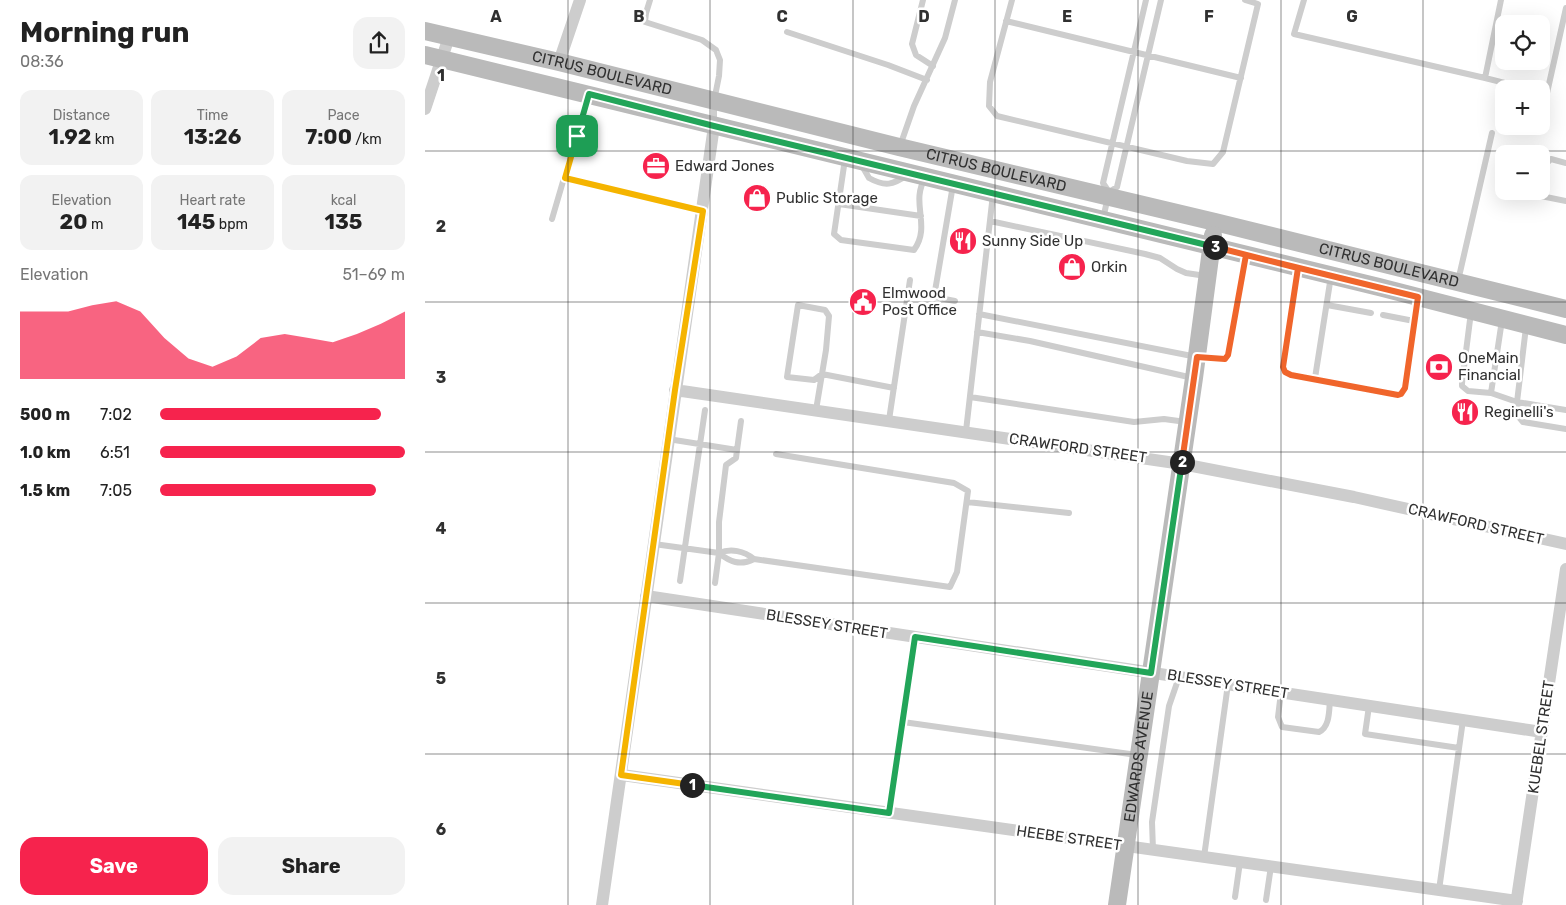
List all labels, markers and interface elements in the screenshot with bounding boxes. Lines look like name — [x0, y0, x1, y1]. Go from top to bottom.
text: A — [490, 7, 502, 26]
text: B — [633, 7, 645, 26]
text: C — [776, 7, 788, 26]
text: D — [918, 7, 930, 26]
text: E — [1062, 7, 1072, 26]
text: F — [1204, 7, 1214, 26]
text: G — [1346, 7, 1358, 26]
map controls — [1495, 15, 1550, 200]
button: locate — [1495, 15, 1550, 70]
text: Morning run — [20, 16, 189, 49]
button: share — [353, 17, 405, 69]
street label: CITRUS BOULEVARD — [530, 47, 674, 99]
text: 08:36 — [20, 52, 64, 71]
text: 1 — [437, 66, 445, 85]
button: + — [1495, 80, 1550, 135]
text: Distance — [53, 107, 110, 124]
text: Time — [197, 107, 228, 124]
text: Pace — [327, 107, 360, 124]
pin — [556, 115, 598, 157]
icon: arrive — [563, 122, 591, 150]
text: 1.92 — [49, 124, 91, 149]
text: 13:26 — [184, 124, 241, 149]
text: 7:00 — [305, 124, 352, 149]
text: km — [91, 131, 114, 148]
text: /km — [352, 131, 382, 148]
street label: CITRUS BOULEVARD — [924, 145, 1068, 195]
button: − — [1495, 145, 1550, 200]
office icon: Edward Jones — [641, 151, 671, 181]
place label: Edward Jones — [675, 157, 775, 175]
shop icon: Public Storage — [742, 183, 772, 213]
place label: Public Storage — [776, 189, 878, 207]
text: Elevation — [52, 192, 112, 209]
text: Heart rate — [180, 192, 245, 209]
text: kcal — [331, 192, 356, 209]
text: 20 — [60, 209, 88, 234]
text: 145 — [177, 209, 215, 234]
text: 135 — [325, 209, 362, 234]
text: m — [88, 216, 103, 233]
text: bpm — [215, 216, 248, 233]
text: 2 — [436, 217, 446, 236]
restaurant icon: Sunny Side Up — [948, 226, 978, 256]
place label: Sunny Side Up — [982, 232, 1083, 250]
pin: 3 — [1203, 234, 1227, 260]
text: 3 — [1211, 239, 1220, 256]
street label: CITRUS BOULEVARD — [1317, 239, 1461, 291]
shop icon: Orkin — [1057, 252, 1087, 282]
place label: Orkin — [1091, 258, 1127, 276]
text: Elevation — [20, 265, 89, 284]
text: 51–69 m — [342, 265, 405, 284]
place label: Elmwood Post Office — [882, 284, 957, 319]
public building icon: Elmwood Post Office — [848, 287, 878, 317]
place label: OneMain Financial — [1458, 349, 1521, 384]
bank icon: OneMain Financial — [1424, 352, 1454, 382]
text: 3 — [436, 368, 446, 387]
restaurant icon: Reginelli's — [1450, 397, 1480, 427]
place label: Reginelli's — [1484, 403, 1554, 421]
text: 500 m — [20, 405, 70, 424]
text: 7:02 — [100, 405, 132, 424]
street label: CRAWFORD STREET — [1008, 429, 1148, 467]
text: 1.0 km — [20, 443, 71, 462]
text: 6:51 — [100, 443, 130, 462]
pin: 2 — [1169, 450, 1195, 474]
text: 2 — [1178, 454, 1187, 471]
text: 1.5 km — [20, 481, 70, 500]
text: 7:05 — [100, 481, 132, 500]
street label: CRAWFORD STREET — [1406, 500, 1546, 548]
text: 4 — [436, 519, 447, 538]
street label: BLESSEY STREET — [765, 606, 889, 643]
street label: BLESSEY STREET — [1166, 666, 1290, 703]
text: 5 — [436, 669, 446, 688]
street label: KUEBEL STREET — [1524, 679, 1558, 795]
street label: EDWARDS AVENUE — [1120, 690, 1157, 823]
pin: 1 — [679, 772, 705, 798]
text: 1 — [689, 777, 696, 794]
text: 6 — [436, 820, 446, 839]
street label: HEEBE STREET — [1015, 822, 1123, 854]
button: Save — [20, 837, 208, 895]
button: Share — [218, 837, 405, 895]

